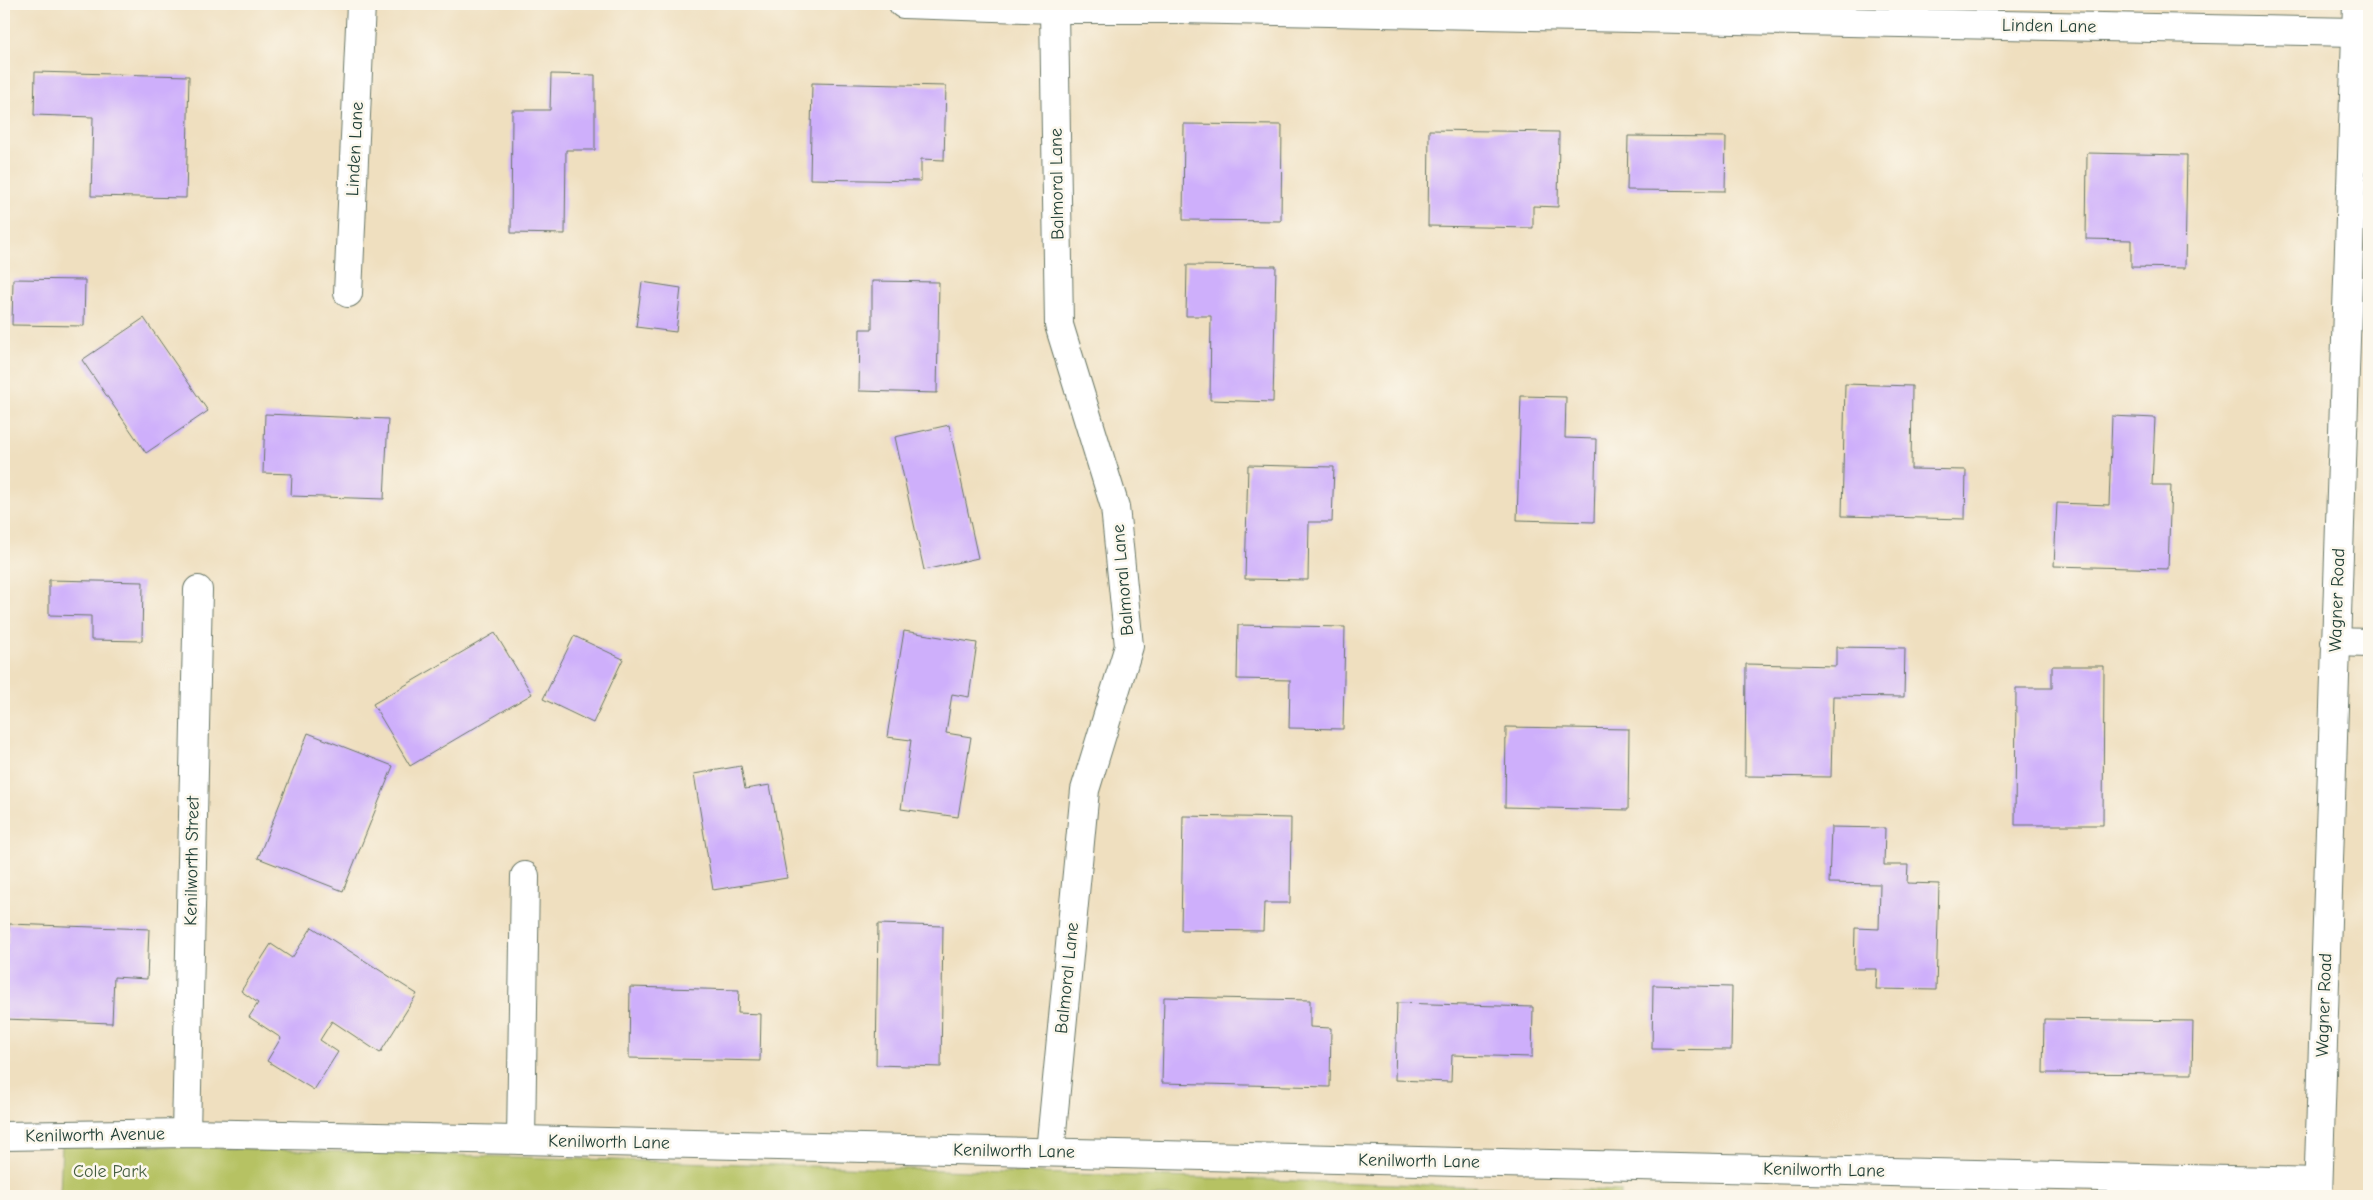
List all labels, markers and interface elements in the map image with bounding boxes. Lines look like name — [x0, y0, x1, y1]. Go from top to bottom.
street label: Linden Lane — [2002, 15, 2096, 37]
street label: Linden Lane — [342, 101, 368, 197]
street label: Balmoral Lane — [1046, 128, 1068, 240]
street label: Balmoral Lane — [1108, 523, 1138, 637]
street label: Wagner Road — [2325, 548, 2349, 652]
street label: Kenilworth Street — [180, 795, 204, 926]
street label: Balmoral Lane — [1051, 921, 1083, 1035]
street label: Wagner Road — [2312, 953, 2336, 1057]
street label: Kenilworth Avenue — [25, 1123, 165, 1147]
street label: Kenilworth Lane — [548, 1130, 670, 1154]
street label: Kenilworth Lane — [953, 1139, 1075, 1163]
street label: Kenilworth Lane — [1358, 1149, 1480, 1173]
street label: Kenilworth Lane — [1763, 1158, 1885, 1182]
park label: Cole Park — [73, 1161, 147, 1182]

